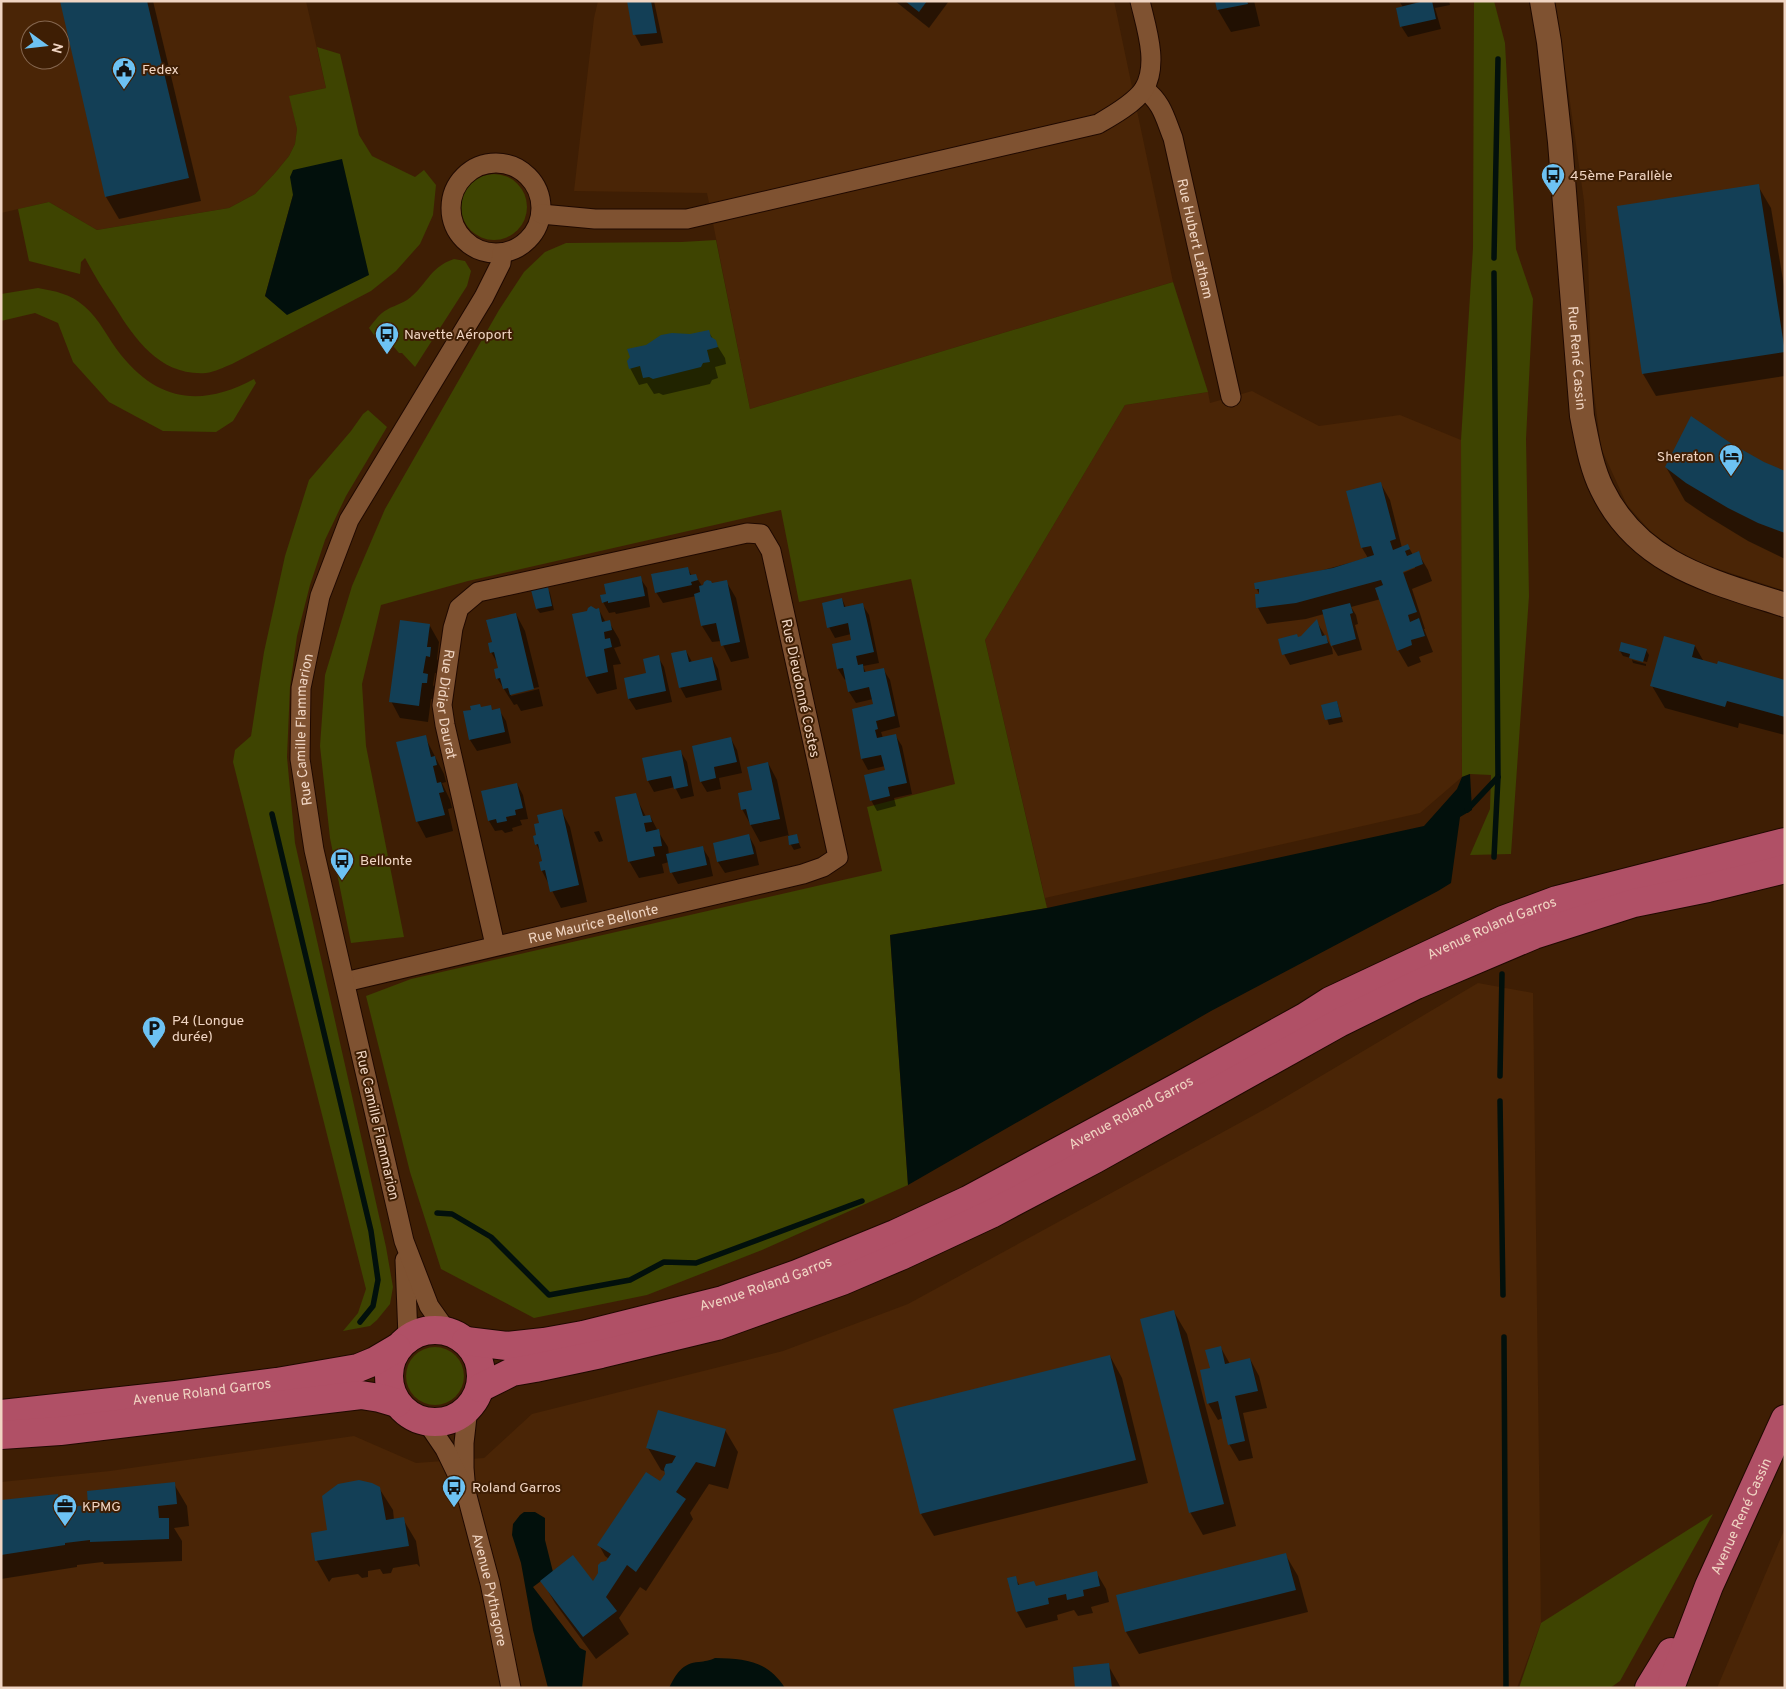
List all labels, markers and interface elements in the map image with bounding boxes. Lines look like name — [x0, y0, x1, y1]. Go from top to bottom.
north arrow — [20, 20, 70, 70]
text: N — [47, 41, 66, 55]
public building icon: Fedex — [111, 56, 137, 90]
place label: Fedex — [142, 62, 179, 79]
bus stop icon: 45ème Parallèle — [1540, 162, 1566, 196]
place label: 45ème Parallèle — [1570, 168, 1673, 185]
street label: Rue Hubert Latham — [1172, 177, 1216, 301]
street label: Rue René Cassin — [1563, 306, 1589, 411]
bus stop icon: Navette Aéroport — [374, 321, 400, 355]
place label: Navette Aéroport — [404, 327, 512, 344]
hotel icon: Sheraton — [1718, 443, 1744, 477]
place label: Sheraton — [1657, 449, 1714, 466]
street label: Rue Dieudonné Costes — [777, 618, 823, 759]
street label: Rue Didier Daurat — [432, 648, 459, 761]
street label: Rue Camille Flammarion — [293, 652, 318, 806]
bus stop icon: Bellonte — [329, 847, 355, 881]
place label: Bellonte — [360, 853, 412, 870]
street label: Avenue Roland Garros — [1425, 894, 1559, 964]
street label: Rue Maurice Bellonte — [527, 901, 660, 948]
place label: P4 (Longue durée) — [172, 1013, 244, 1046]
parking icon: P4 (Longue durée) — [141, 1015, 167, 1049]
street label: Rue Camille Flammarion — [351, 1049, 402, 1202]
street label: Avenue Roland Garros — [1066, 1073, 1197, 1154]
street label: Avenue Roland Garros — [698, 1254, 835, 1316]
street label: Avenue Roland Garros — [132, 1376, 272, 1410]
street label: Avenue René Cassin — [1708, 1455, 1776, 1578]
bus stop icon: Roland Garros — [441, 1474, 467, 1508]
place label: Roland Garros — [472, 1480, 561, 1497]
office icon: KPMG — [52, 1493, 78, 1527]
place label: KPMG — [82, 1499, 121, 1516]
street label: Avenue Pythagore — [467, 1532, 510, 1648]

